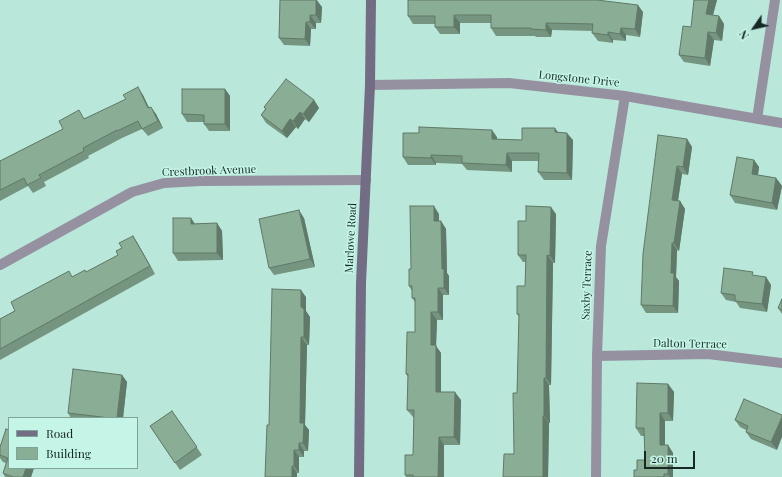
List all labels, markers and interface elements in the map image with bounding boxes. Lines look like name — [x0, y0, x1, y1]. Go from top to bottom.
north arrow — [734, 8, 774, 48]
text: N — [735, 28, 752, 42]
street label: Longstone Drive — [538, 68, 620, 90]
street label: Crestbrook Avenue — [162, 163, 256, 179]
street label: Marlowe Road — [343, 203, 359, 273]
street label: Saxby Terrace — [579, 250, 595, 320]
street label: Dalton Terrace — [653, 337, 727, 351]
legend — [8, 417, 138, 469]
text: Road — [46, 425, 73, 441]
scale bar — [646, 443, 697, 469]
text: Building — [46, 445, 91, 461]
text: 20 m — [651, 450, 678, 466]

